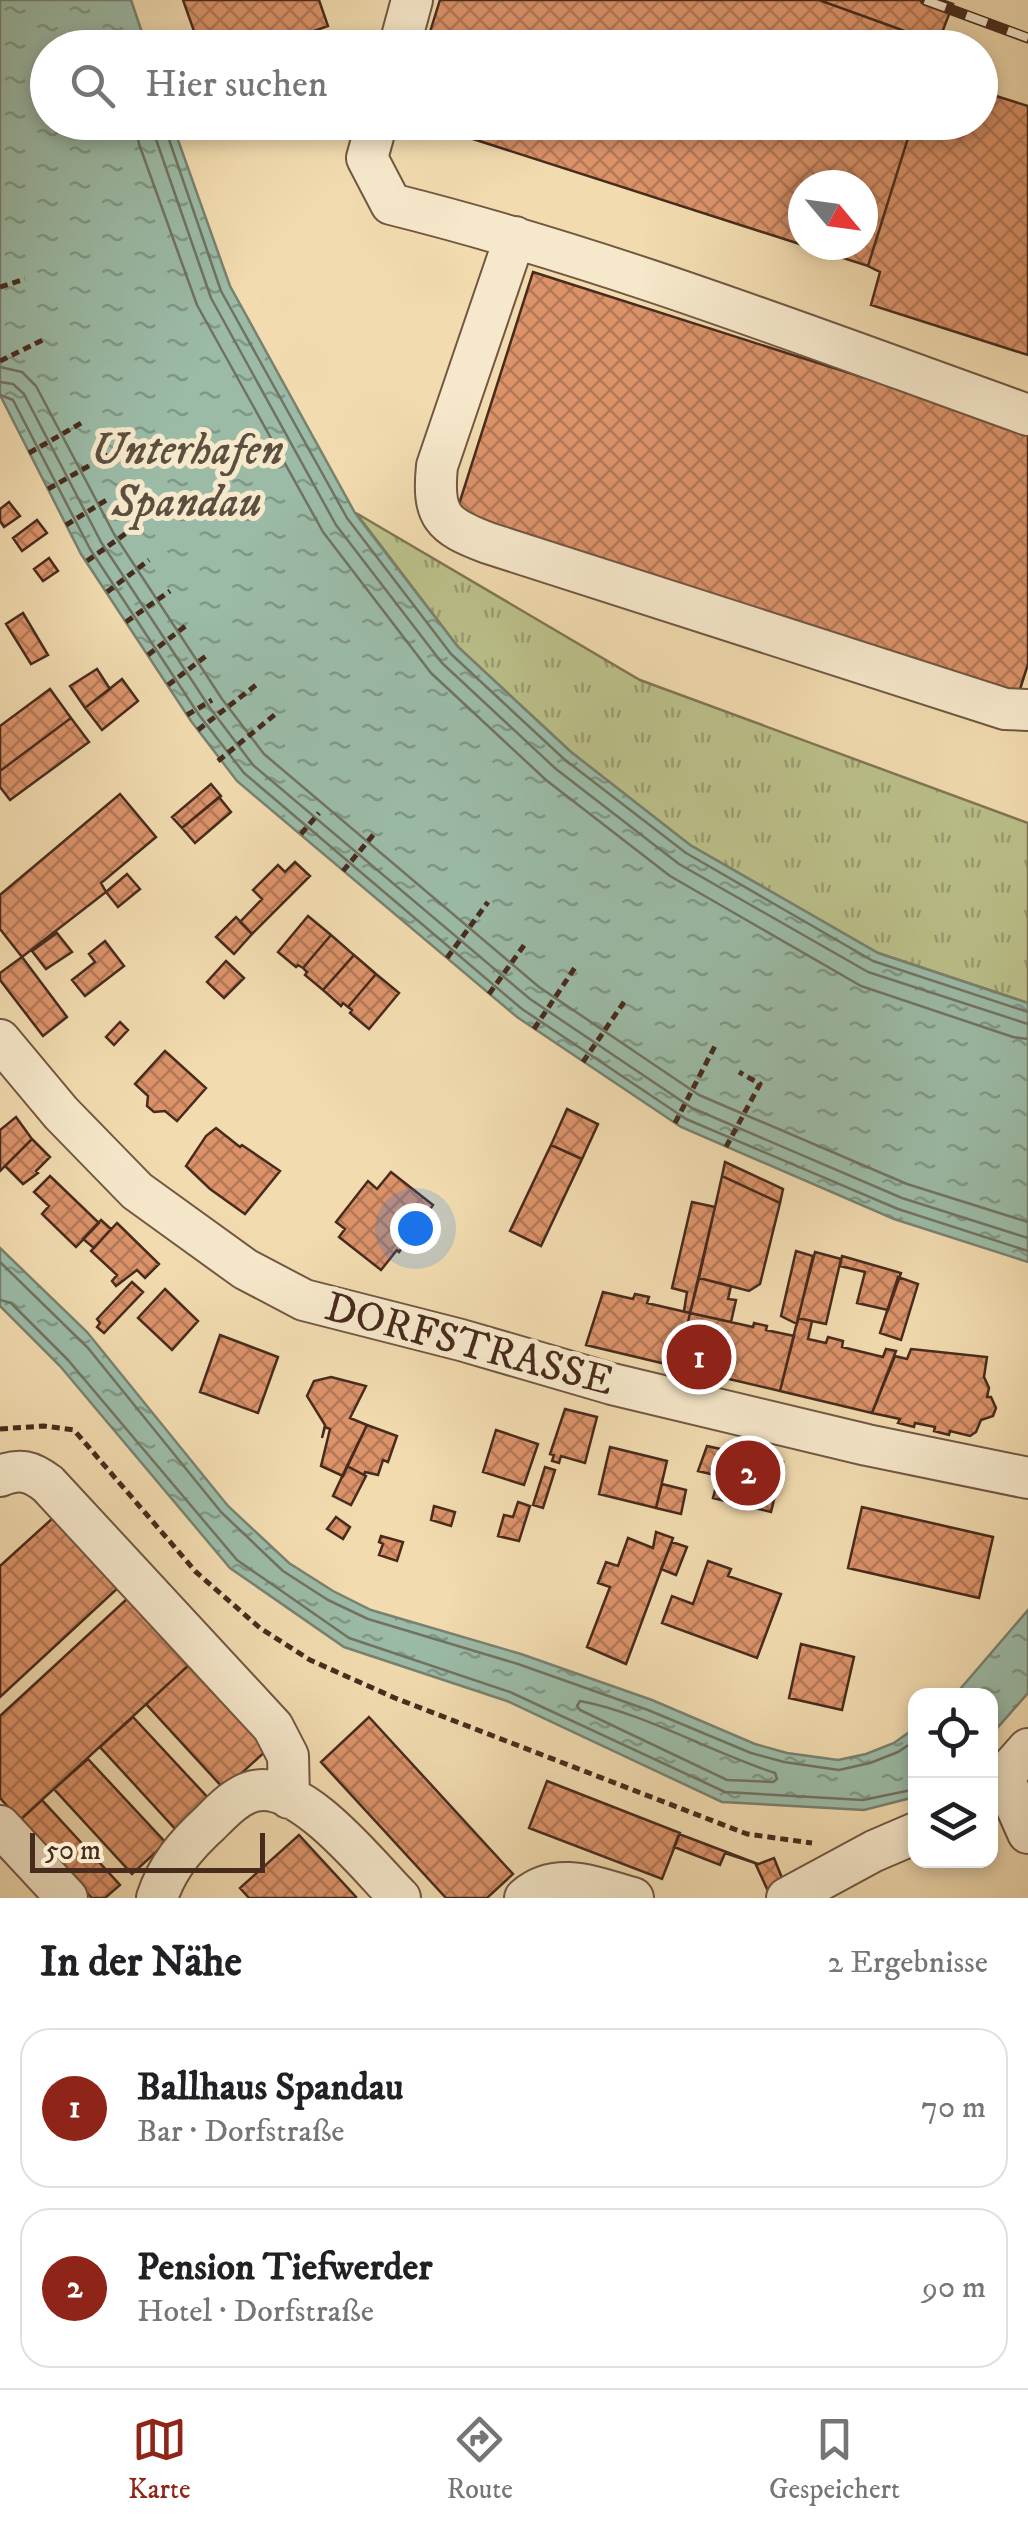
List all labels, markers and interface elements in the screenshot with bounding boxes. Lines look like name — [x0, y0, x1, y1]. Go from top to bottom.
search box — [30, 30, 998, 140]
icon: search — [65, 58, 120, 113]
text: Hier suchen — [145, 61, 328, 109]
north arrow — [788, 170, 878, 260]
water label: Unterhafen Spandau — [90, 423, 284, 531]
your location — [390, 1203, 441, 1254]
street label: DORFSTRASSE — [319, 1281, 619, 1409]
pin: 1 — [666, 1320, 732, 1394]
pin: 2 — [716, 1436, 780, 1510]
map controls — [908, 1688, 998, 1868]
button: locate — [908, 1688, 998, 1778]
button: layers — [908, 1778, 998, 1868]
scale bar — [30, 1828, 265, 1872]
text: 50 m — [45, 1833, 101, 1868]
text: In der Nähe — [40, 1937, 242, 1989]
text: 2 Ergebnisse — [828, 1943, 988, 1983]
text: Ballhaus Spandau — [137, 2064, 404, 2112]
text: 1 — [69, 2088, 80, 2128]
text: 70 m — [921, 2088, 986, 2128]
text: Bar · Dorfstraße — [137, 2112, 345, 2152]
text: Pension Tiefwerder — [137, 2244, 432, 2292]
text: 2 — [67, 2268, 82, 2308]
text: 90 m — [922, 2268, 986, 2308]
text: Hotel · Dorfstraße — [137, 2292, 374, 2332]
tab: Karte — [128, 2412, 191, 2507]
tab: Route — [447, 2412, 513, 2507]
tab: Gespeichert — [769, 2412, 900, 2507]

